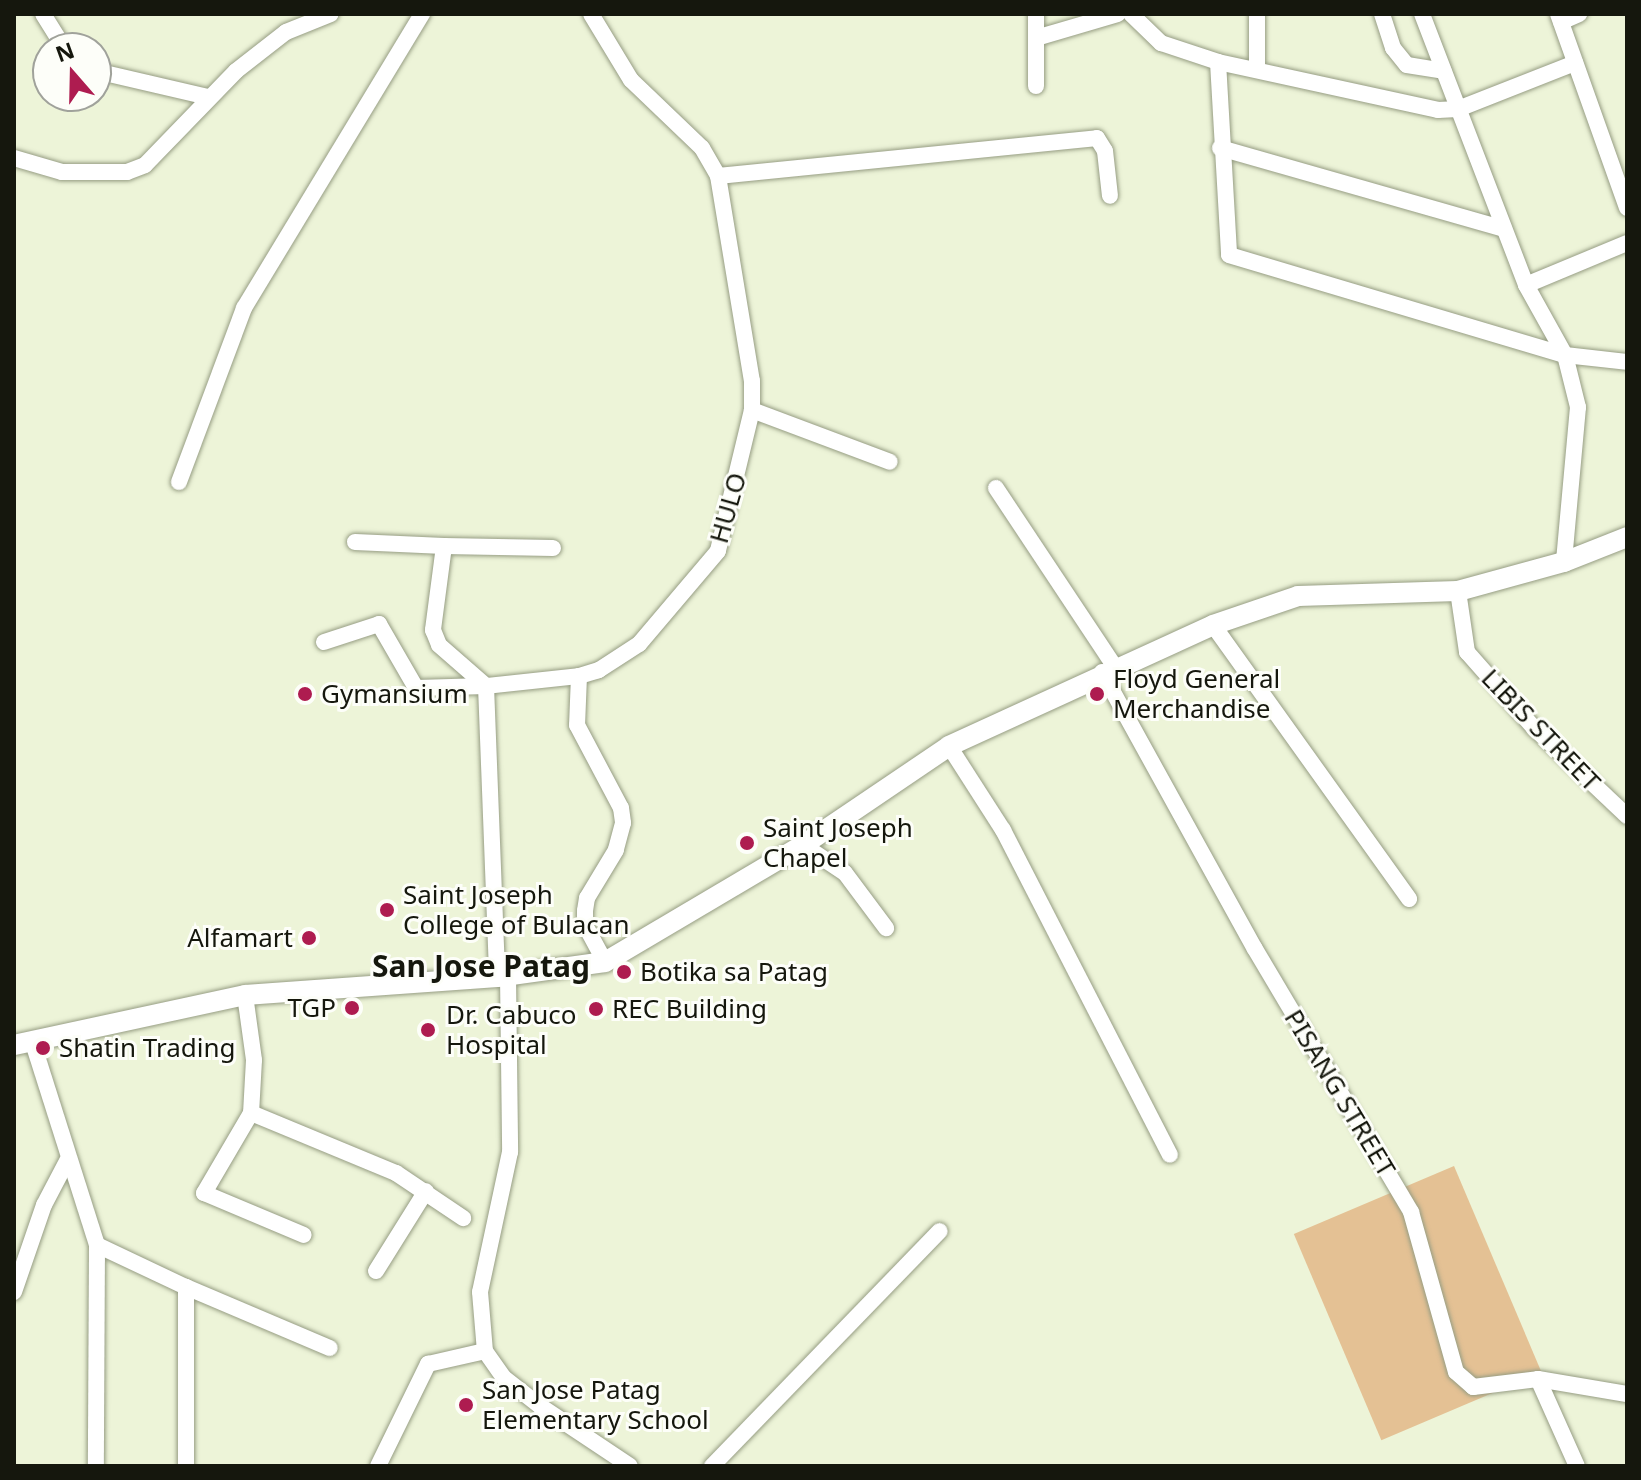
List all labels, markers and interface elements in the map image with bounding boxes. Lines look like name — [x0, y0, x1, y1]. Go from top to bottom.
north arrow — [32, 32, 112, 112]
text: N — [51, 34, 78, 68]
street label: HULO — [703, 469, 753, 547]
place label: Floyd General Merchandise — [1113, 663, 1280, 724]
street label: LIBIS STREET — [1475, 663, 1607, 797]
place label: Gymansium — [321, 678, 468, 710]
marker: Gymansium — [296, 685, 314, 703]
marker: Floyd General Merchandise — [1088, 685, 1106, 703]
place label: Saint Joseph Chapel — [763, 812, 913, 874]
marker: Saint Joseph Chapel — [738, 834, 756, 852]
place label: Saint Joseph College of Bulacan — [403, 879, 629, 940]
marker: Saint Joseph College of Bulacan — [378, 901, 396, 919]
place label: Alfamart — [187, 922, 293, 954]
marker: Alfamart — [300, 929, 318, 947]
district label: San Jose Patag — [372, 948, 590, 984]
place label: Botika sa Patag — [640, 956, 828, 988]
marker: Botika sa Patag — [615, 963, 633, 981]
place label: TGP — [287, 992, 336, 1024]
place label: REC Building — [612, 993, 767, 1025]
marker: TGP — [343, 999, 361, 1017]
place label: Dr. Cabuco Hospital — [446, 999, 577, 1060]
marker: REC Building — [587, 1000, 605, 1018]
street label: PISANG STREET — [1278, 1004, 1402, 1182]
marker: Dr. Cabuco Hospital — [417, 1019, 439, 1041]
place label: Shatin Trading — [59, 1032, 236, 1064]
marker: Shatin Trading — [34, 1039, 52, 1057]
place label: San Jose Patag Elementary School — [482, 1374, 709, 1436]
marker: San Jose Patag Elementary School — [457, 1396, 475, 1414]

